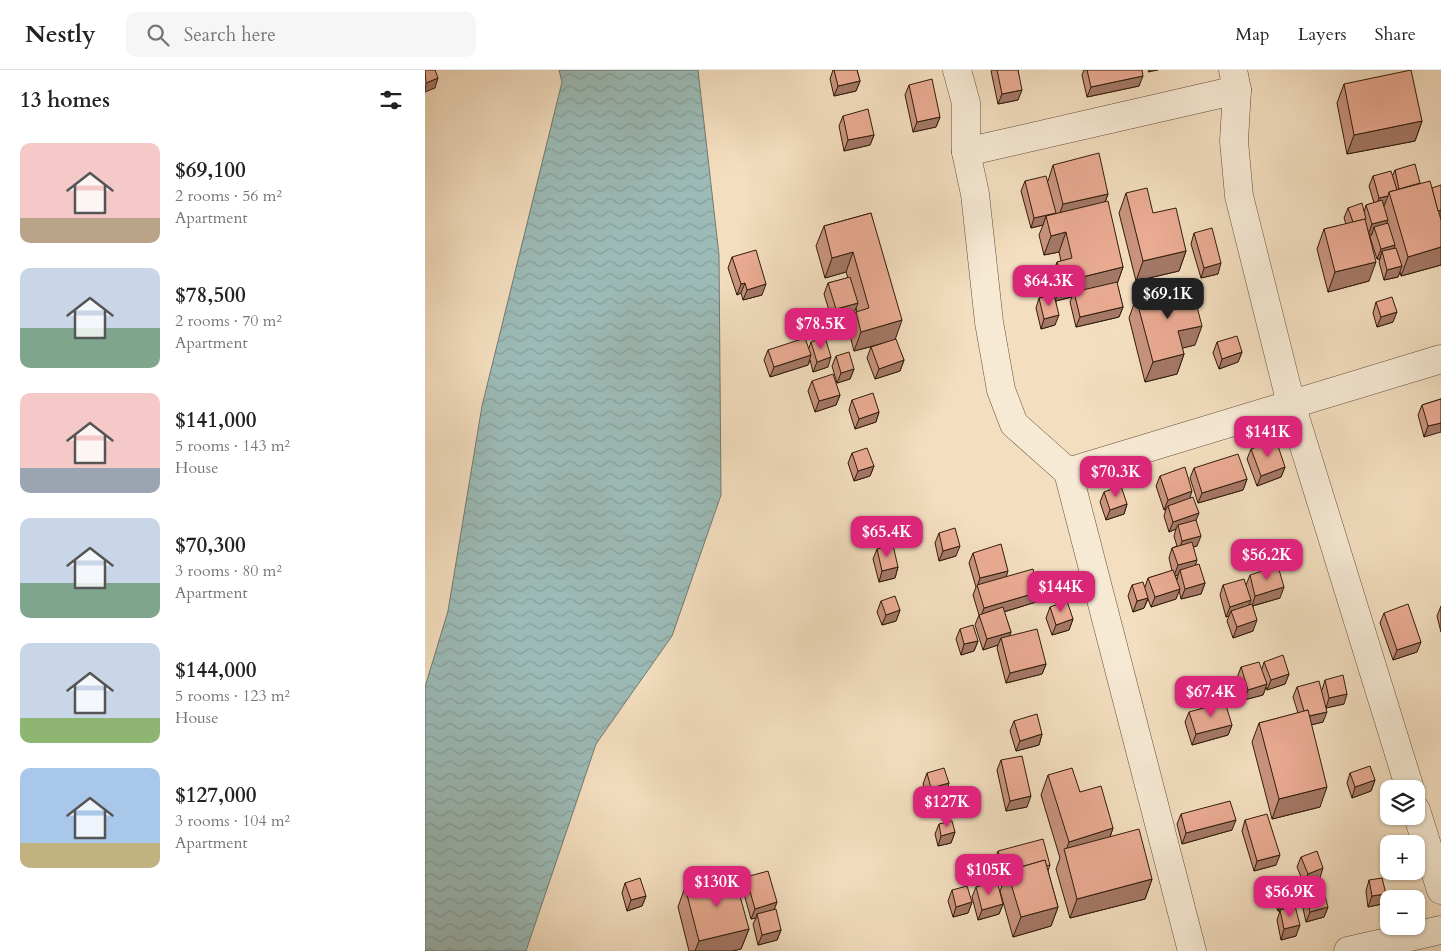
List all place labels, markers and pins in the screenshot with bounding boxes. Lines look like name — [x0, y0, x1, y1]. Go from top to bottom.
pin: $64.3K — [1008, 264, 1090, 307]
pin: $69.1K — [1127, 278, 1209, 320]
pin: $78.5K — [780, 308, 862, 350]
pin: $141K — [1233, 416, 1303, 458]
pin: $70.3K — [1075, 456, 1157, 498]
pin: $65.4K — [846, 516, 928, 558]
pin: $56.2K — [1226, 538, 1308, 581]
pin: $144K — [1026, 570, 1096, 613]
pin: $67.4K — [1170, 676, 1252, 718]
pin: $127K — [912, 786, 982, 828]
pin: $105K — [954, 854, 1024, 896]
pin: $130K — [682, 866, 752, 908]
pin: $56.9K — [1249, 876, 1331, 918]

